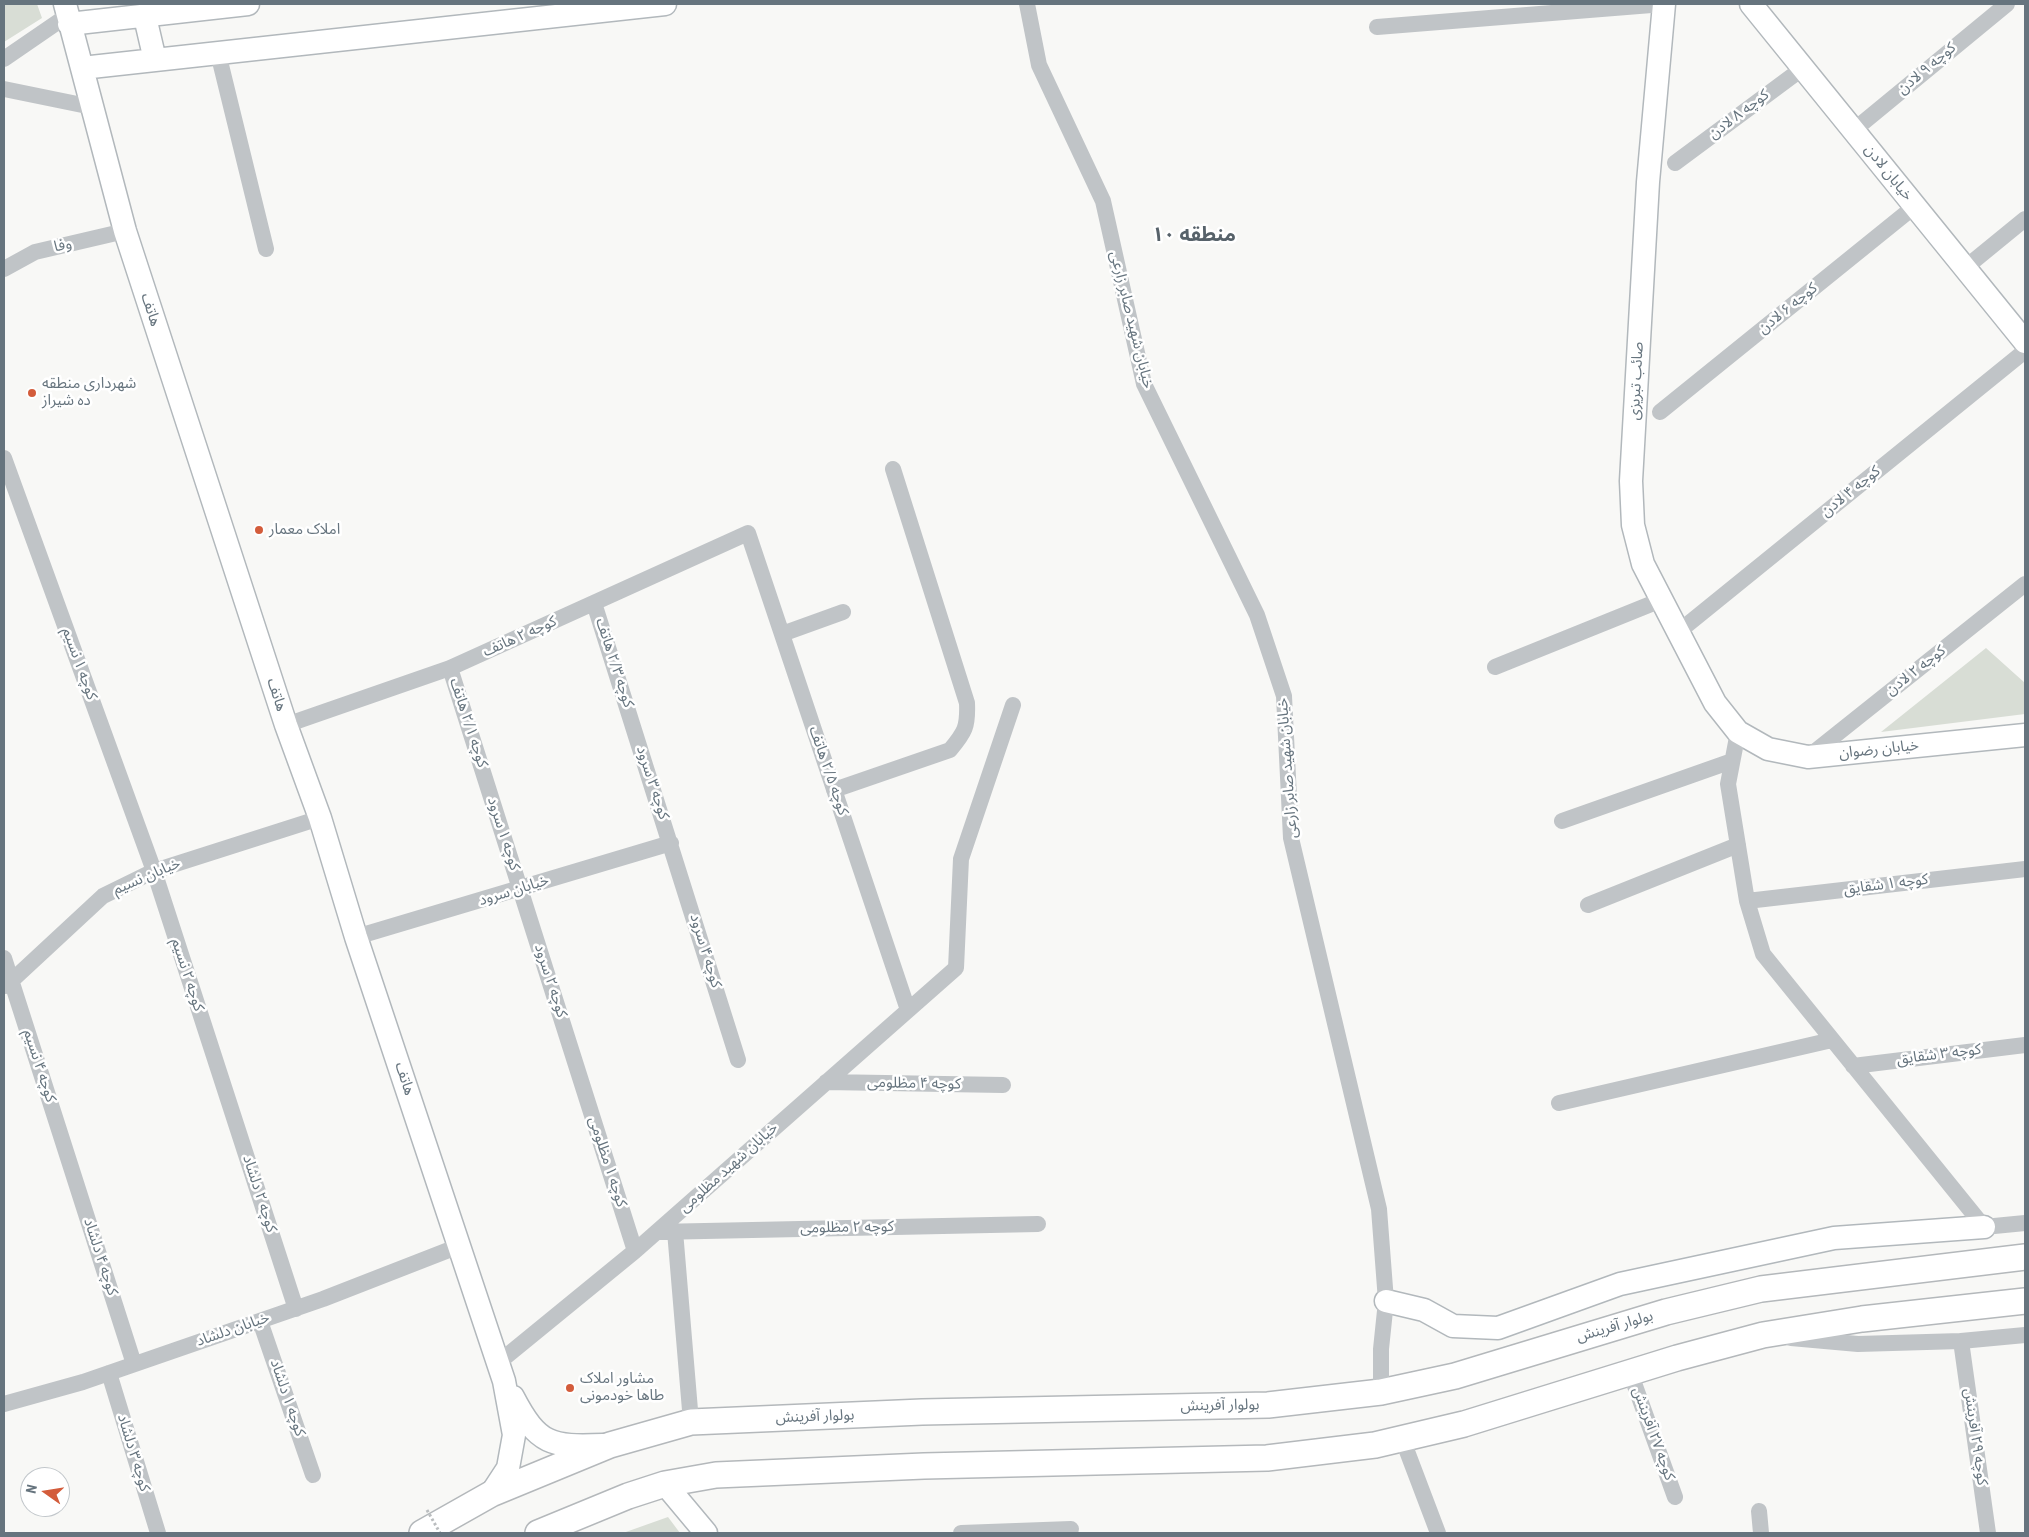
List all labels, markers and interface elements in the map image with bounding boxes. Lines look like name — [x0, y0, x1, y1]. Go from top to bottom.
street label: کوچه ۹ لادن — [1894, 39, 1960, 99]
street label: کوچه ۸ لادن — [1705, 86, 1773, 144]
street label: خیابان لادن — [1860, 141, 1916, 205]
district label: منطقه ۱۰ — [1152, 224, 1236, 248]
street label: وفا — [52, 235, 74, 257]
street label: خیابان شهید صابر زارعی — [1105, 249, 1157, 391]
street label: کوچه ۶ لادن — [1755, 280, 1821, 338]
street label: هاتف — [136, 291, 164, 329]
street label: صائب تبریزی — [1626, 341, 1648, 421]
place label: شهرداری منطقه ده شیراز — [42, 375, 136, 410]
marker: شهرداری منطقه ده شیراز — [26, 387, 38, 399]
street label: کوچه ۴ لادن — [1818, 463, 1884, 521]
place label: املاک معمار — [269, 521, 340, 539]
marker: املاک معمار — [253, 524, 265, 536]
street label: کوچه ۲ هاتف — [480, 613, 560, 661]
street label: کوچه ۲/۳ هاتف — [591, 616, 637, 710]
street label: کوچه ۱ نسیم — [58, 625, 100, 703]
street label: کوچه ۲ لادن — [1882, 642, 1950, 700]
street label: هاتف — [262, 676, 290, 714]
street label: کوچه ۲/۱ هاتف — [445, 676, 491, 770]
street label: خیابان شهید صابر زارعی — [1274, 697, 1302, 839]
street label: کوچه ۲/۵ هاتف — [804, 724, 852, 818]
street label: خیابان رضوان — [1838, 737, 1920, 763]
street label: کوچه ۳ سرود — [632, 744, 672, 822]
street label: کوچه ۱ سرود — [483, 795, 523, 873]
street label: خیابان نسیم — [110, 855, 184, 899]
street label: کوچه ۱ شقایق — [1843, 871, 1929, 899]
street label: خیابان سرود — [477, 872, 551, 910]
street label: کوچه ۴ سرود — [685, 912, 725, 990]
street label: کوچه ۲ نسیم — [167, 936, 207, 1014]
street label: کوچه ۲ سرود — [530, 942, 570, 1020]
street label: کوچه ۴ نسیم — [19, 1027, 59, 1105]
street label: کوچه ۳ شقایق — [1896, 1041, 1982, 1069]
street label: هاتف — [390, 1060, 418, 1098]
street label: کوچه ۴ مظلومی — [867, 1074, 961, 1094]
street label: کوچه ۱ مظلومی — [584, 1115, 630, 1209]
street label: خیابان شهید مظلومی — [676, 1119, 782, 1217]
street label: کوچه ۲ دلشاد — [238, 1153, 280, 1235]
street label: کوچه ۴ دلشاد — [79, 1216, 121, 1298]
street label: کوچه ۲ مظلومی — [800, 1218, 894, 1238]
street label: بولوار آفرینش — [1575, 1307, 1655, 1347]
street label: خیابان دلشاد — [194, 1309, 272, 1351]
street label: کوچه ۱ دلشاد — [265, 1357, 309, 1439]
place label: مشاور املاک طاها خودمونی — [580, 1370, 664, 1405]
marker: مشاور املاک طاها خودمونی — [564, 1382, 576, 1394]
street label: کوچه ۲۷ آفرینش — [1628, 1385, 1678, 1483]
street label: کوچه ۲۹ آفرینش — [1959, 1387, 1991, 1487]
street label: بولوار آفرینش — [1180, 1396, 1260, 1416]
street label: بولوار آفرینش — [775, 1407, 855, 1427]
street label: کوچه ۳ دلشاد — [113, 1412, 153, 1494]
north arrow — [20, 1467, 70, 1517]
text: N — [23, 1483, 40, 1495]

